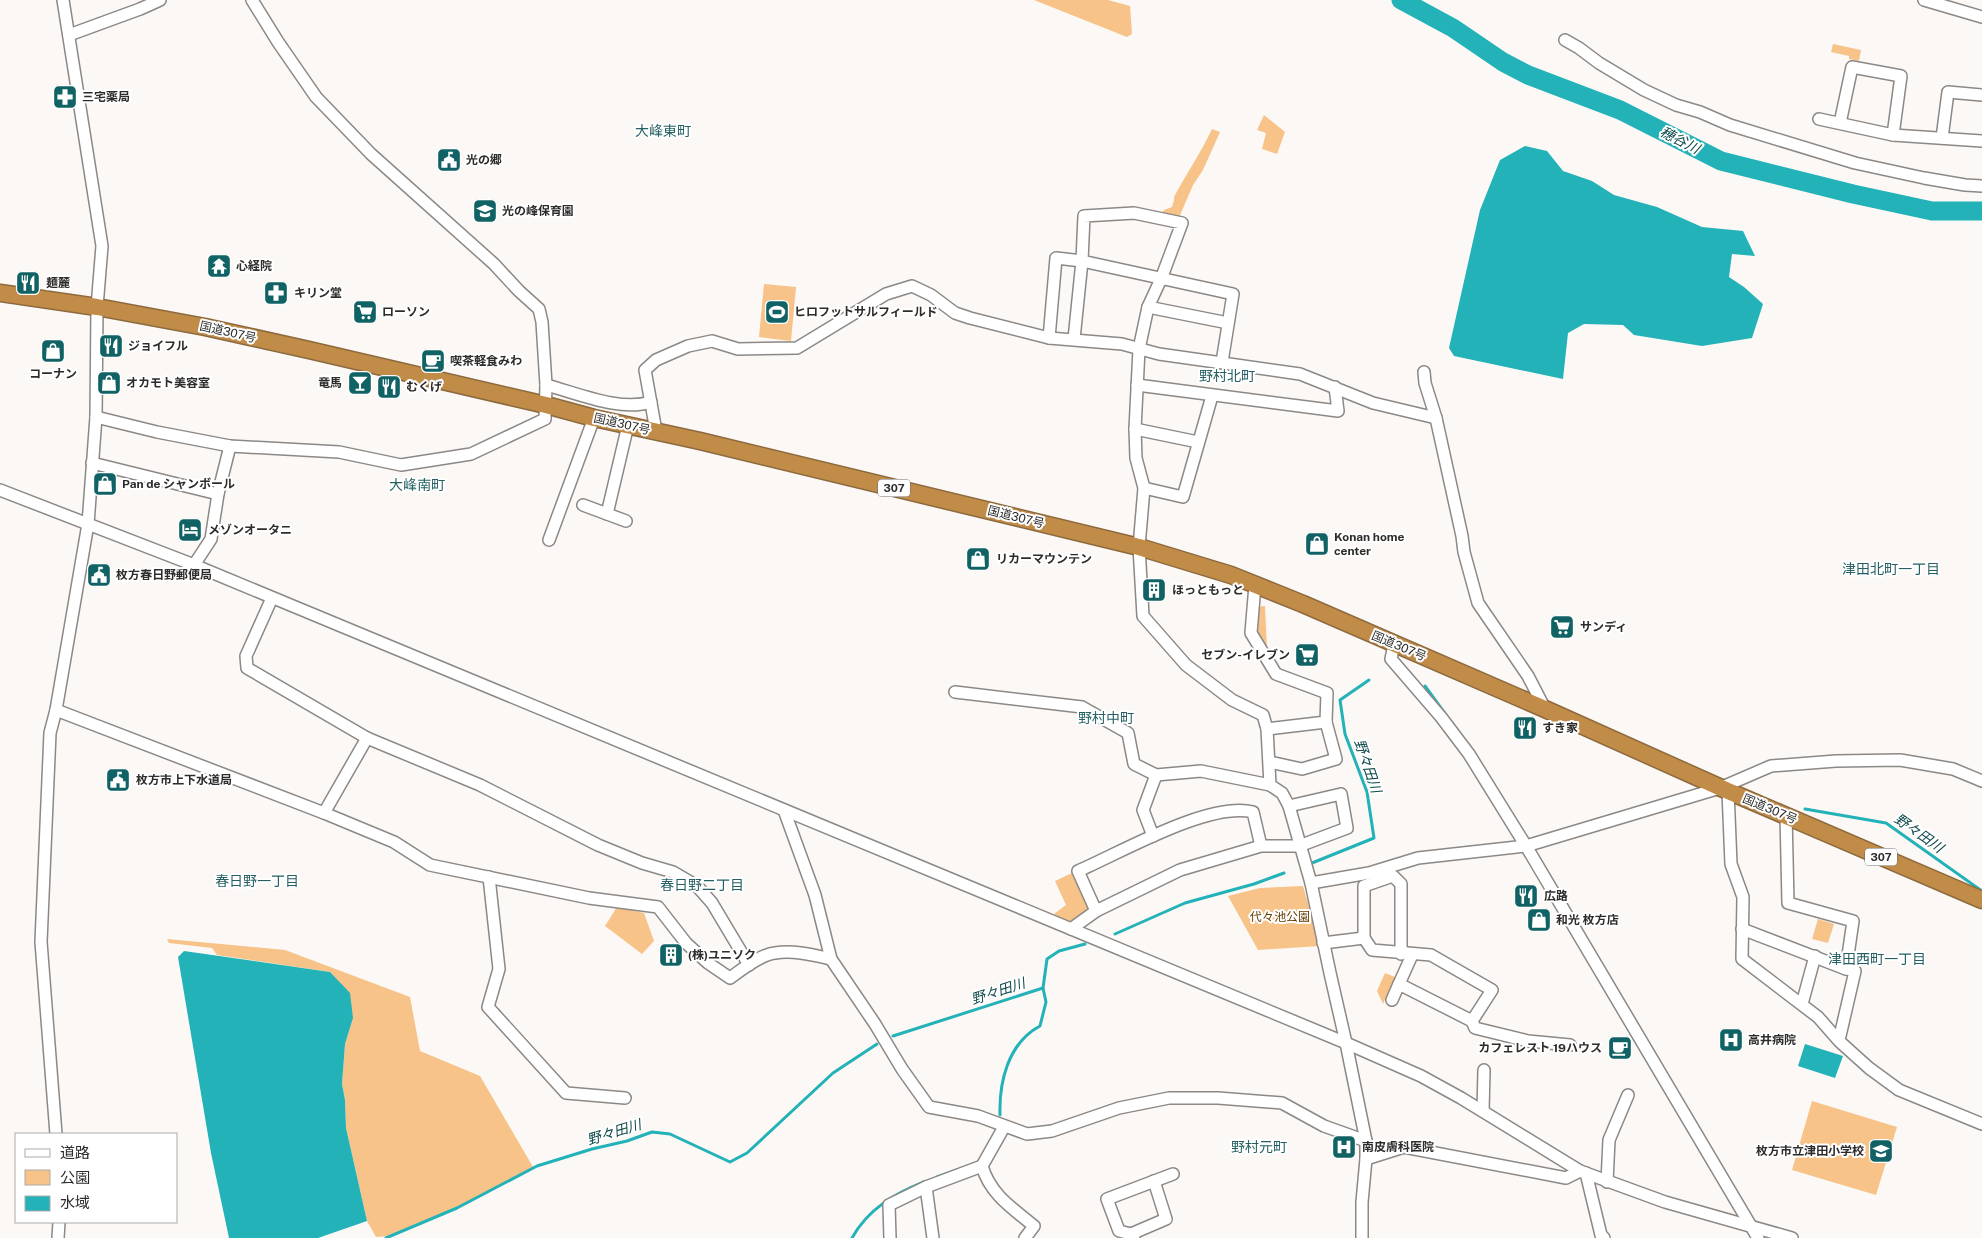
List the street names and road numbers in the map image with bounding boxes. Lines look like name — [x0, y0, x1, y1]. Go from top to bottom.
street label: 国道307号 — [198, 319, 258, 345]
street label: 国道307号 — [592, 411, 652, 437]
road number: 307 — [878, 479, 910, 496]
street label: 国道307号 — [986, 503, 1046, 531]
street label: 国道307号 — [1370, 628, 1428, 664]
street label: 国道307号 — [1741, 791, 1799, 827]
road number: 307 — [1865, 849, 1897, 866]

